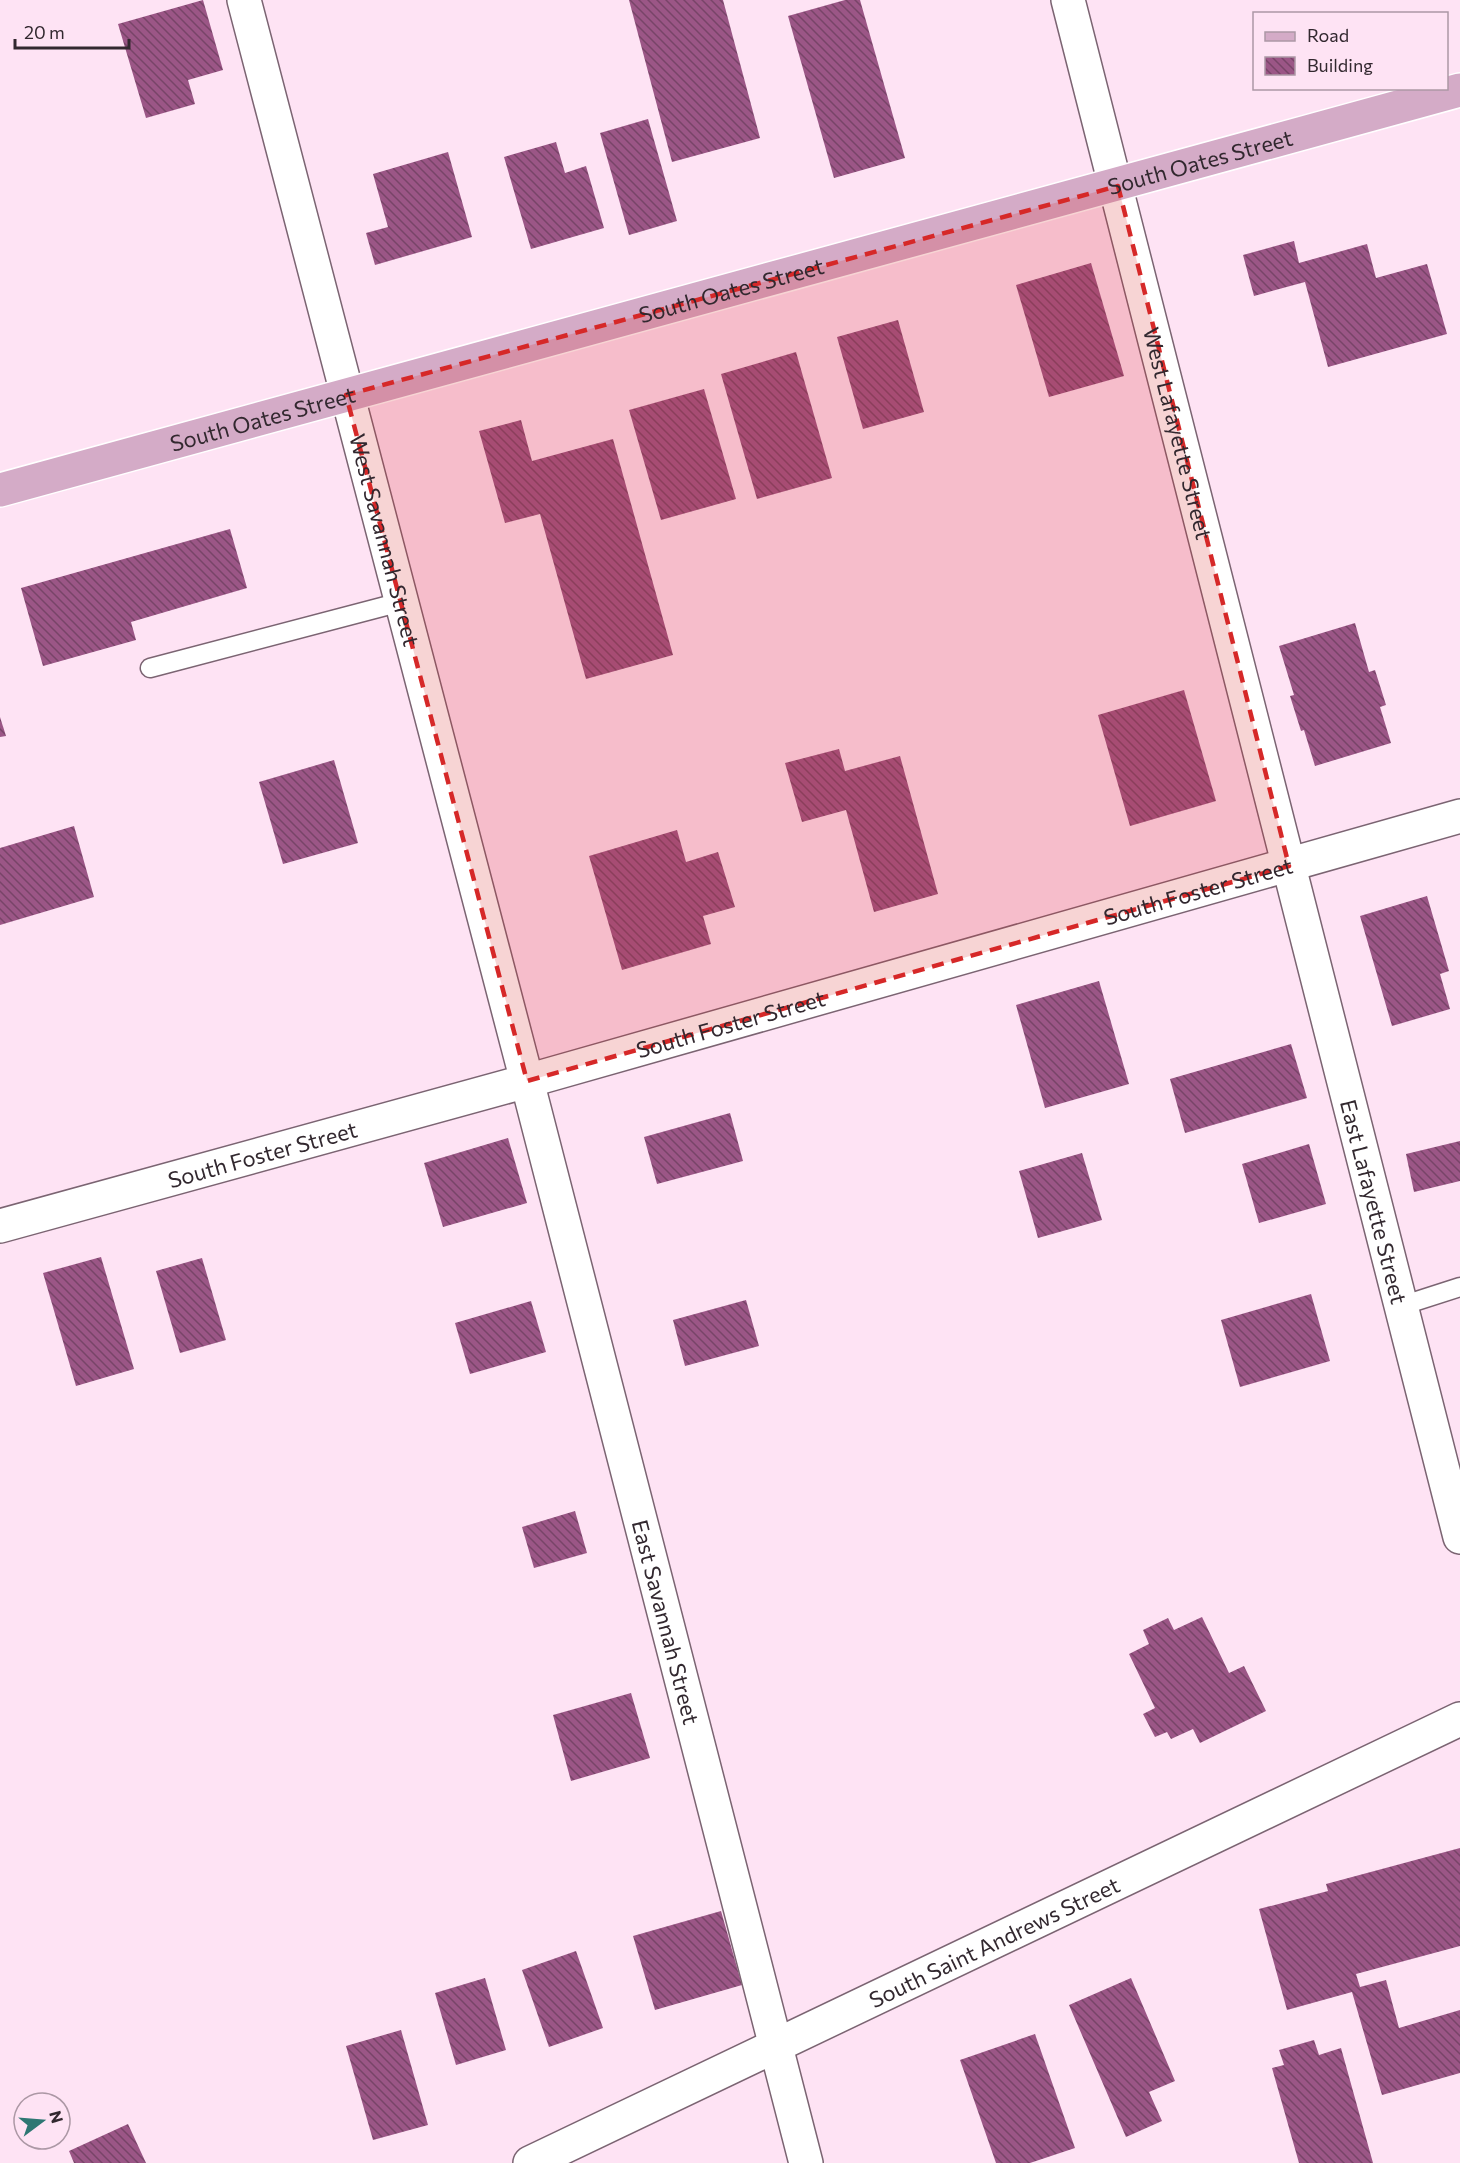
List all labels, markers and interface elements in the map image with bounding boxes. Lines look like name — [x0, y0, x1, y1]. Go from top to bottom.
scale bar — [15, 12, 129, 50]
legend — [1253, 12, 1448, 90]
text: 20 m — [24, 21, 65, 43]
text: Road — [1307, 24, 1349, 46]
text: Building — [1307, 54, 1373, 76]
street label: South Oates Street — [1104, 123, 1295, 200]
street label: South Oates Street — [636, 251, 827, 328]
street label: West Lafayette Street — [1138, 324, 1218, 542]
street label: South Oates Street — [167, 380, 358, 456]
street label: West Savannah Street — [345, 431, 426, 649]
street label: South Foster Street — [1100, 851, 1295, 930]
street label: South Foster Street — [633, 984, 828, 1063]
street label: East Lafayette Street — [1335, 1096, 1413, 1307]
street label: South Foster Street — [165, 1115, 360, 1193]
street label: East Savannah Street — [627, 1517, 706, 1727]
street label: South Saint Andrews Street — [864, 1870, 1124, 2013]
north arrow — [12, 2091, 72, 2151]
text: N — [46, 2108, 68, 2125]

